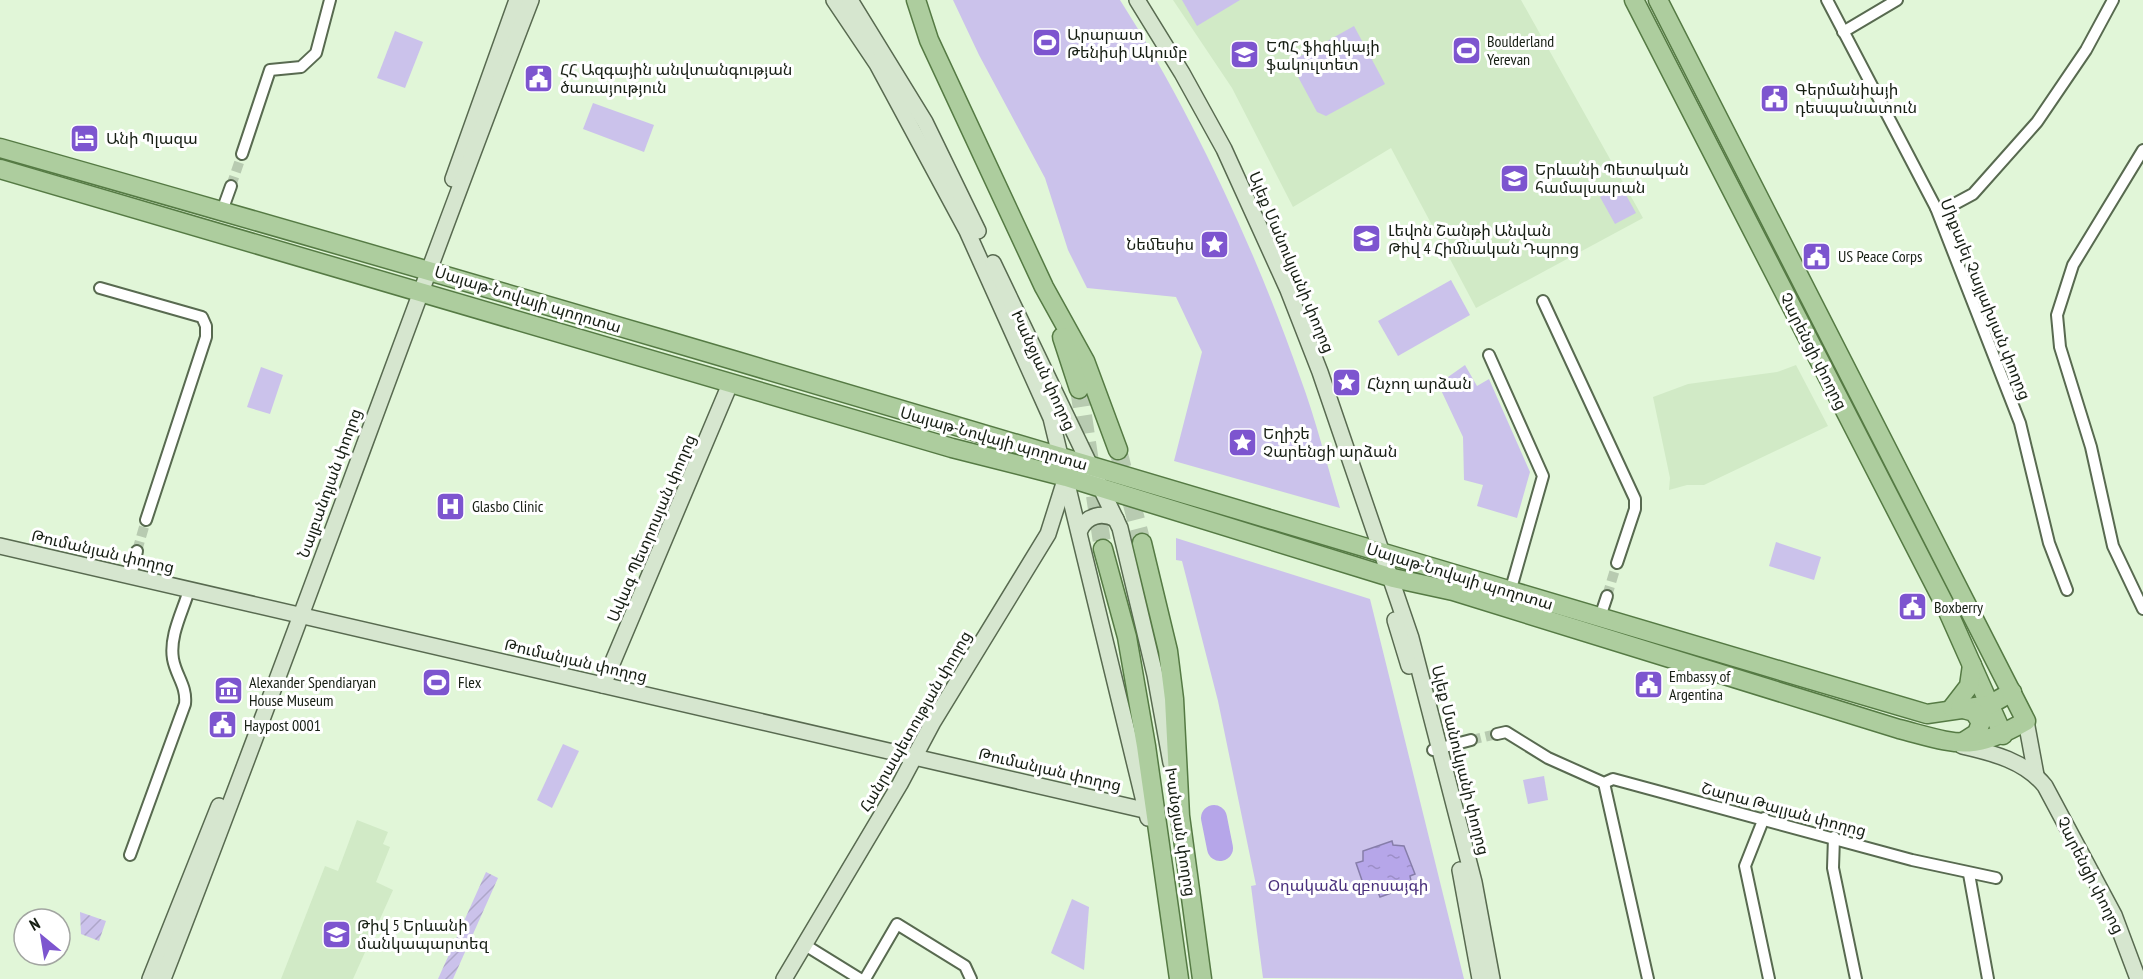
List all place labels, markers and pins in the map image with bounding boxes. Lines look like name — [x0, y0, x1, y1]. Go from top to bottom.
place label: Արարատ Թենիսի Ակումբ — [1067, 24, 1188, 62]
sports icon: Արարատ Թենիսի Ակումբ — [1030, 27, 1062, 59]
place label: Boulderland Yerevan — [1487, 31, 1554, 69]
sports icon: Boulderland Yerevan — [1450, 34, 1482, 66]
place label: ԵՊՀ ֆիզիկայի ֆակուլտետ — [1266, 36, 1380, 74]
school or university icon: ԵՊՀ ֆիզիկայի ֆակուլտետ — [1229, 39, 1261, 71]
place label: ՀՀ Ազգային անվտանգության ծառայություն — [560, 59, 792, 97]
public building icon: ՀՀ Ազգային անվտանգության ծառայություն — [523, 62, 555, 94]
place label: Գերմանիայի դեսպանատուն — [1795, 79, 1917, 117]
public building icon: Գերմանիայի դեսպանատուն — [1758, 82, 1790, 114]
hotel icon: Անի Պլազա — [69, 122, 101, 154]
place label: Անի Պլազա — [106, 128, 198, 148]
place label: Երևանի Պետական համալսարան — [1535, 159, 1689, 197]
school or university icon: Երևանի Պետական համալսարան — [1498, 162, 1530, 194]
place label: Լեվոն Շանթի Անվան Թիվ 4 Հիմնական Դպրոց — [1388, 220, 1579, 258]
school or university icon: Լեվոն Շանթի Անվան Թիվ 4 Հիմնական Դպրոց — [1351, 223, 1383, 255]
place icon: Նեմեսիս — [1199, 228, 1231, 260]
place label: Նեմեսիս — [1126, 234, 1194, 254]
public building icon: US Peace Corps — [1801, 240, 1833, 272]
place label: US Peace Corps — [1838, 246, 1922, 266]
place icon: Հնչող արձան — [1330, 367, 1362, 399]
place label: Հնչող արձան — [1367, 373, 1472, 393]
place label: Եղիշե Չարենցի արձան — [1263, 423, 1397, 461]
place icon: Եղիշե Չարենցի արձան — [1226, 426, 1258, 458]
hospital icon: Glasbo Clinic — [435, 490, 467, 522]
place label: Glasbo Clinic — [472, 496, 544, 516]
public building icon: Boxberry — [1897, 591, 1929, 623]
place label: Boxberry — [1934, 597, 1983, 617]
sports icon: Flex — [421, 666, 453, 698]
place label: Embassy of Argentina — [1669, 666, 1731, 704]
public building icon: Embassy of Argentina — [1632, 669, 1664, 701]
place label: Alexander Spendiaryan House Museum — [249, 672, 376, 710]
place label: Flex — [458, 672, 482, 692]
museum icon: Alexander Spendiaryan House Museum — [212, 675, 244, 707]
public building icon: Haypost 0001 — [207, 709, 239, 741]
place label: Haypost 0001 — [244, 715, 321, 735]
place label: Թիվ 5 Երևանի մանկապարտեզ — [357, 915, 490, 953]
school or university icon: Թիվ 5 Երևանի մանկապարտեզ — [320, 918, 352, 950]

